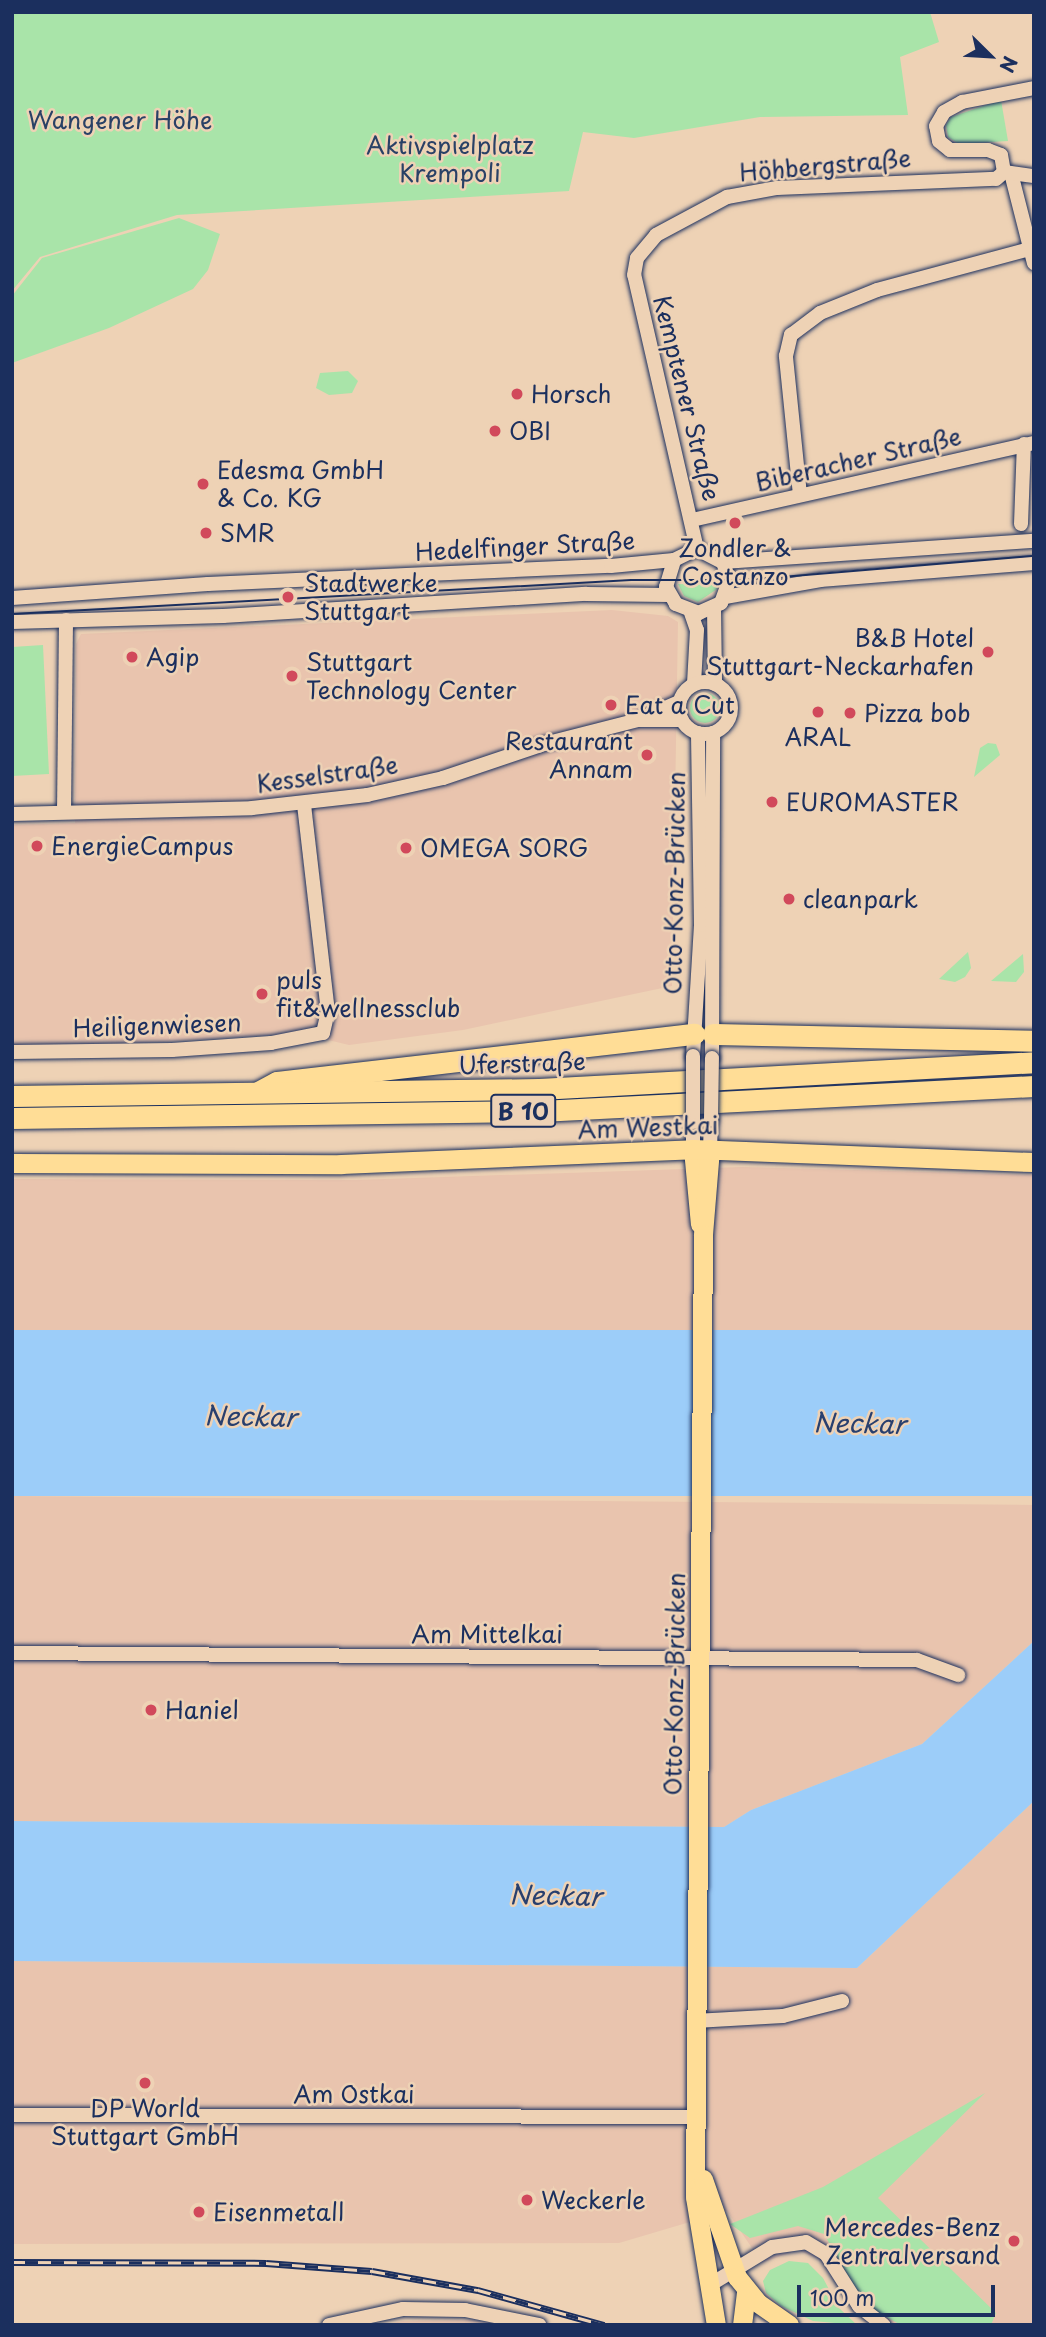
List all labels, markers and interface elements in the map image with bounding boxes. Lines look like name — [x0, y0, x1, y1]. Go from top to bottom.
north arrow — [955, 21, 1025, 91]
text: N — [993, 52, 1025, 77]
park label: Wangener Höhe — [27, 106, 213, 134]
park label: Aktivspielplatz Krempoli — [366, 131, 534, 187]
street label: Höhbergstraße — [738, 143, 912, 187]
street label: Kemptener Straße — [647, 292, 727, 504]
place label: Horsch — [531, 380, 612, 408]
marker: Horsch — [509, 386, 525, 402]
place label: OBI — [509, 417, 551, 445]
street label: Biberacher Straße — [752, 421, 964, 497]
marker: OBI — [487, 423, 503, 439]
place label: Edesma GmbH & Co. KG — [217, 456, 386, 512]
marker: Edesma GmbH & Co. KG — [195, 476, 211, 492]
marker: Zondler & Costanzo — [727, 515, 743, 531]
place label: SMR — [220, 519, 275, 547]
marker: SMR — [198, 525, 214, 541]
street label: Hedelfinger Straße — [414, 526, 636, 566]
place label: Zondler & Costanzo — [678, 534, 792, 590]
place label: Stadtwerke Stuttgart — [304, 569, 438, 625]
marker: Stadtwerke Stuttgart — [278, 587, 298, 607]
place label: B&B Hotel Stuttgart-Neckarhafen — [706, 624, 974, 680]
place label: Agip — [146, 643, 199, 671]
marker: B&B Hotel Stuttgart-Neckarhafen — [980, 644, 996, 660]
place label: Stuttgart Technology Center — [306, 648, 518, 704]
marker: Agip — [124, 649, 140, 665]
marker: Stuttgart Technology Center — [284, 668, 300, 684]
place label: Eat a Cut — [625, 691, 736, 719]
marker: Eat a Cut — [603, 697, 619, 713]
place label: Pizza bob — [864, 699, 971, 727]
marker: ARAL — [810, 704, 826, 720]
marker: Pizza bob — [842, 705, 858, 721]
place label: ARAL — [785, 723, 851, 751]
place label: Restaurant Annam — [505, 727, 633, 783]
marker: Restaurant Annam — [639, 747, 655, 763]
street label: Kesselstraße — [254, 750, 400, 798]
street label: Otto-Konz-Brücken — [658, 771, 690, 995]
place label: EUROMASTER — [786, 788, 959, 816]
marker: EUROMASTER — [764, 794, 780, 810]
place label: EnergieCampus — [51, 832, 233, 860]
place label: OMEGA SORG — [420, 834, 591, 862]
marker: EnergieCampus — [29, 838, 45, 854]
marker: OMEGA SORG — [398, 840, 414, 856]
place label: cleanpark — [803, 885, 918, 913]
marker: cleanpark — [781, 891, 797, 907]
place label: puls fit&wellnessclub — [276, 966, 460, 1022]
marker: puls fit&wellnessclub — [254, 986, 270, 1002]
street label: Heiligenwiesen — [72, 1008, 242, 1042]
street label: Uferstraße — [458, 1046, 586, 1080]
road number: B 10 — [490, 1092, 556, 1130]
street label: Am Westkai — [577, 1110, 719, 1144]
water label: Neckar — [203, 1400, 297, 1432]
water label: Neckar — [812, 1407, 906, 1439]
street label: Otto-Konz-Brücken — [658, 1572, 690, 1796]
street label: Am Mittelkai — [411, 1620, 563, 1648]
place label: Haniel — [165, 1696, 239, 1724]
marker: Haniel — [143, 1702, 159, 1718]
water label: Neckar — [508, 1879, 602, 1911]
marker: DP World Stuttgart GmbH — [137, 2075, 153, 2091]
street label: Am Ostkai — [293, 2080, 415, 2108]
place label: DP World Stuttgart GmbH — [51, 2094, 239, 2150]
place label: Weckerle — [541, 2186, 646, 2214]
marker: Weckerle — [519, 2192, 535, 2208]
place label: Eisenmetall — [213, 2198, 344, 2226]
marker: Eisenmetall — [191, 2204, 207, 2220]
place label: Mercedes-Benz Zentralversand — [824, 2213, 1000, 2269]
marker: Mercedes-Benz Zentralversand — [1006, 2233, 1022, 2249]
scale bar — [801, 2270, 999, 2314]
text: 100 m — [810, 2281, 874, 2313]

